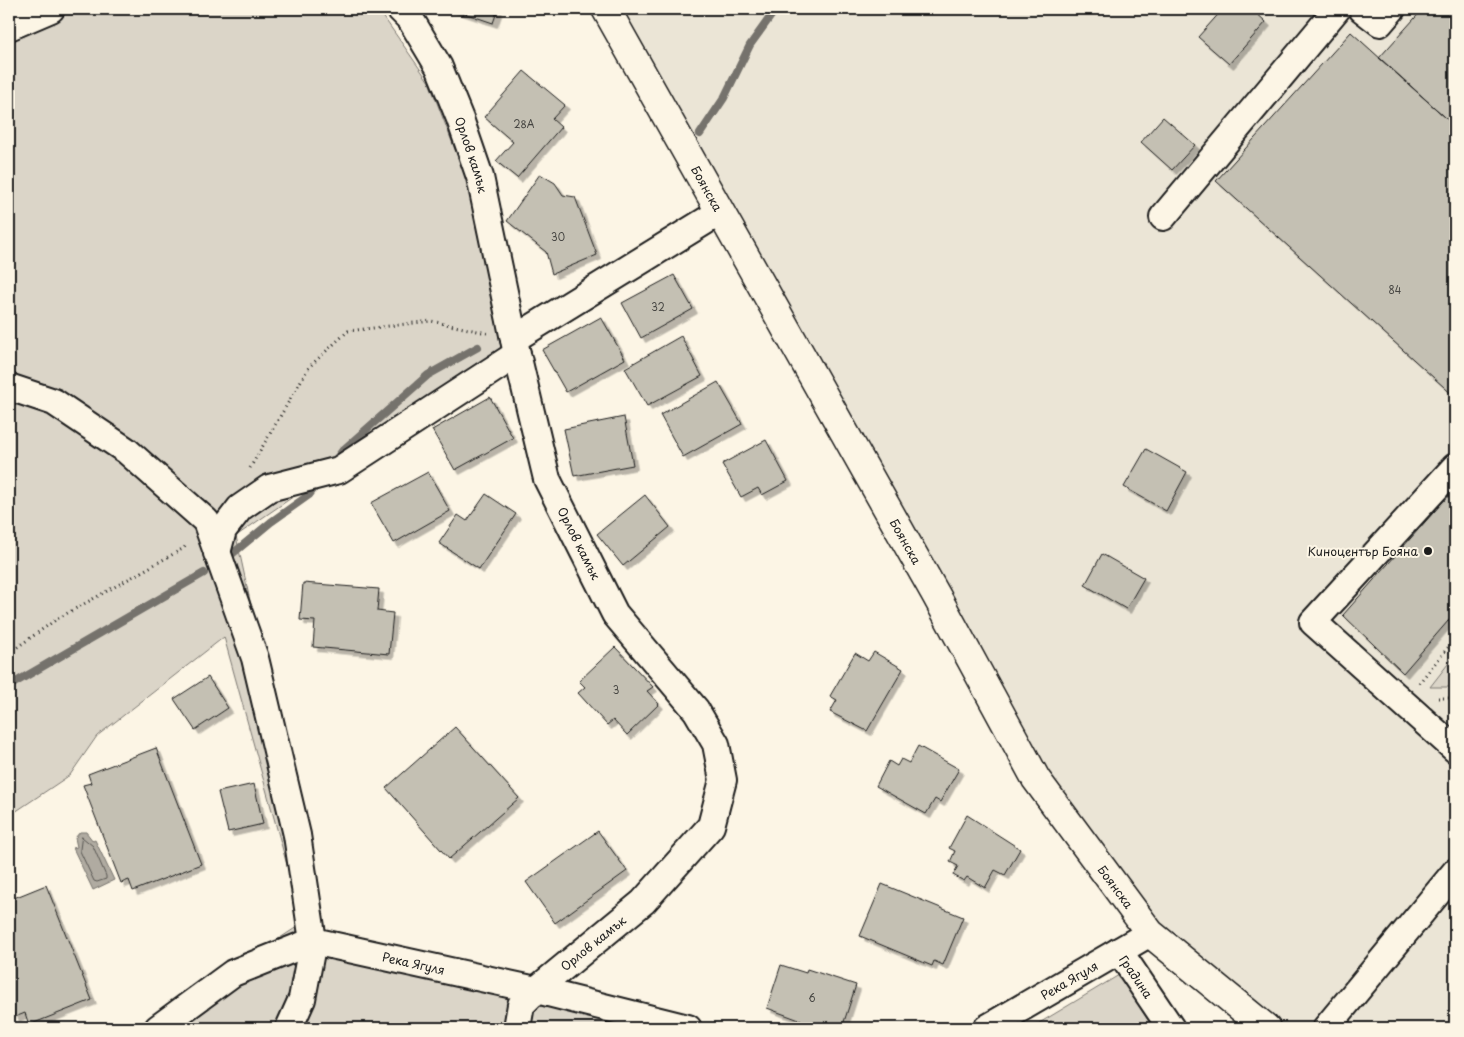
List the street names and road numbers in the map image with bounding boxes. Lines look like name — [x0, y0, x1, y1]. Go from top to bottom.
street label: Орлов камък — [451, 114, 492, 195]
street label: Боянска — [687, 162, 727, 215]
street label: Орлов камък — [553, 504, 606, 584]
street label: Боянска — [886, 515, 926, 568]
street label: Боянска — [1094, 861, 1138, 912]
street label: Орлов камък — [557, 911, 630, 975]
street label: Река Ягуля — [380, 947, 447, 979]
street label: Градина — [1115, 951, 1158, 1002]
street label: Река Ягуля — [1037, 956, 1101, 1004]

